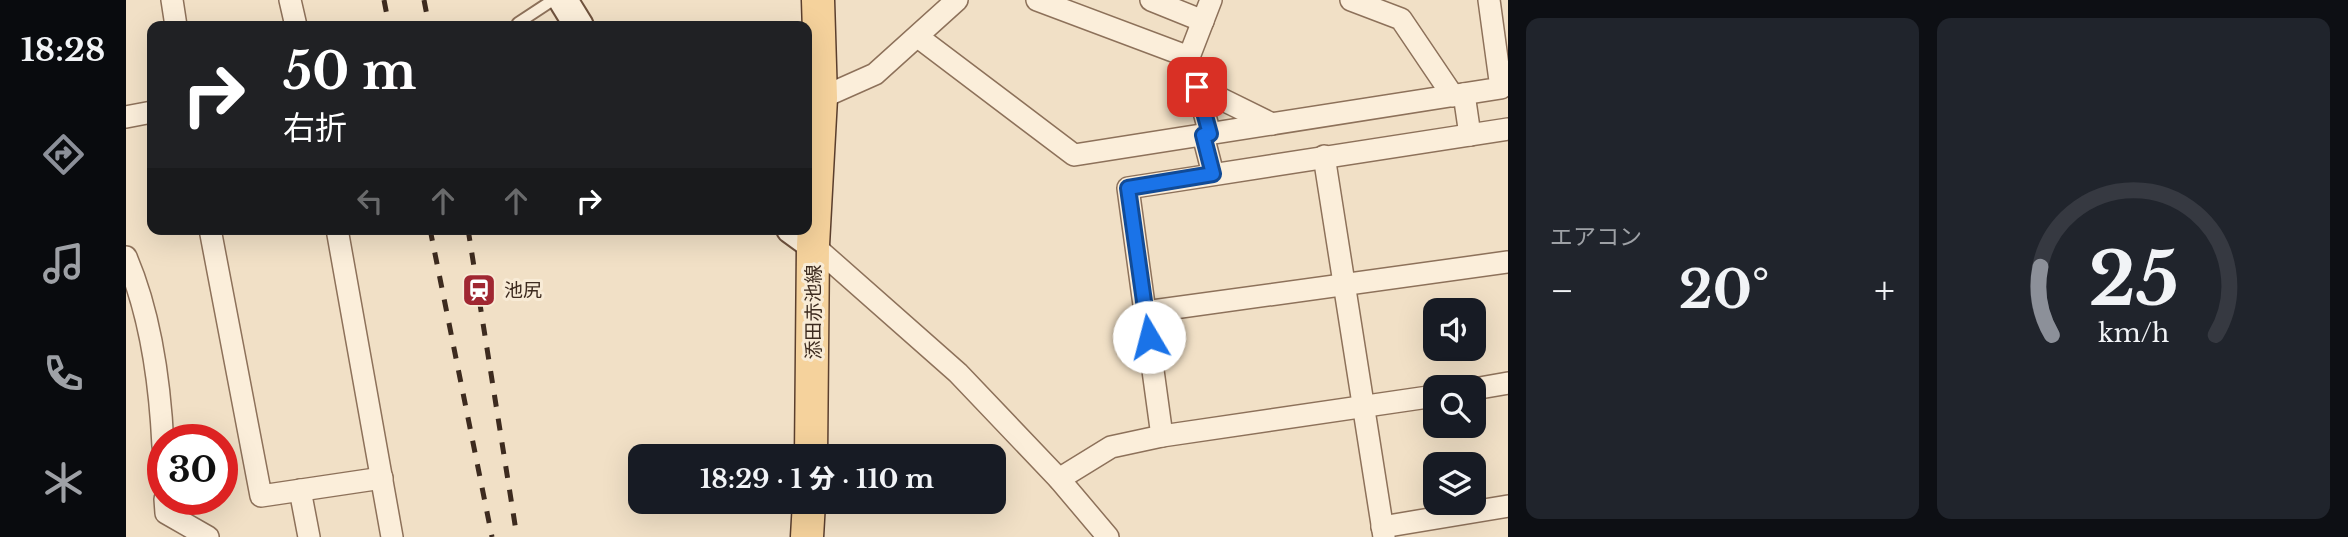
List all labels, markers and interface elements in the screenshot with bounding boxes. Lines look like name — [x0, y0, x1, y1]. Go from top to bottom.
text: 18:28 — [21, 30, 105, 70]
text: 50 m — [283, 41, 416, 102]
icon: right — [168, 49, 259, 140]
pin — [1167, 57, 1227, 117]
icon: arrive — [1178, 68, 1216, 106]
text: 右折 — [283, 108, 347, 148]
icon: directions — [39, 130, 88, 179]
icon: left — [351, 182, 389, 220]
icon: ahead — [424, 182, 462, 220]
icon: ahead — [497, 182, 535, 220]
icon: right — [570, 182, 608, 220]
text: エアコン — [1550, 223, 1642, 251]
text: 25 — [2088, 234, 2179, 325]
icon: music — [39, 239, 88, 288]
text: 20° — [1679, 258, 1769, 322]
street label: 添田赤池線 — [802, 264, 825, 360]
text: − — [1550, 267, 1574, 314]
text: + — [1874, 267, 1895, 314]
station icon: 池尻 — [460, 271, 498, 309]
place label: 池尻 — [504, 279, 542, 302]
map controls — [1423, 298, 1486, 515]
button: sound — [1423, 298, 1486, 361]
position arrow — [1112, 300, 1186, 374]
text: km/h — [2098, 317, 2169, 348]
icon: phone — [39, 349, 88, 398]
button: search — [1423, 375, 1486, 438]
speed limit sign: 30 — [147, 424, 238, 515]
button: layers — [1423, 452, 1486, 515]
icon: climate — [39, 458, 88, 507]
text: 18:29 · 1 分 · 110 m — [700, 463, 934, 495]

